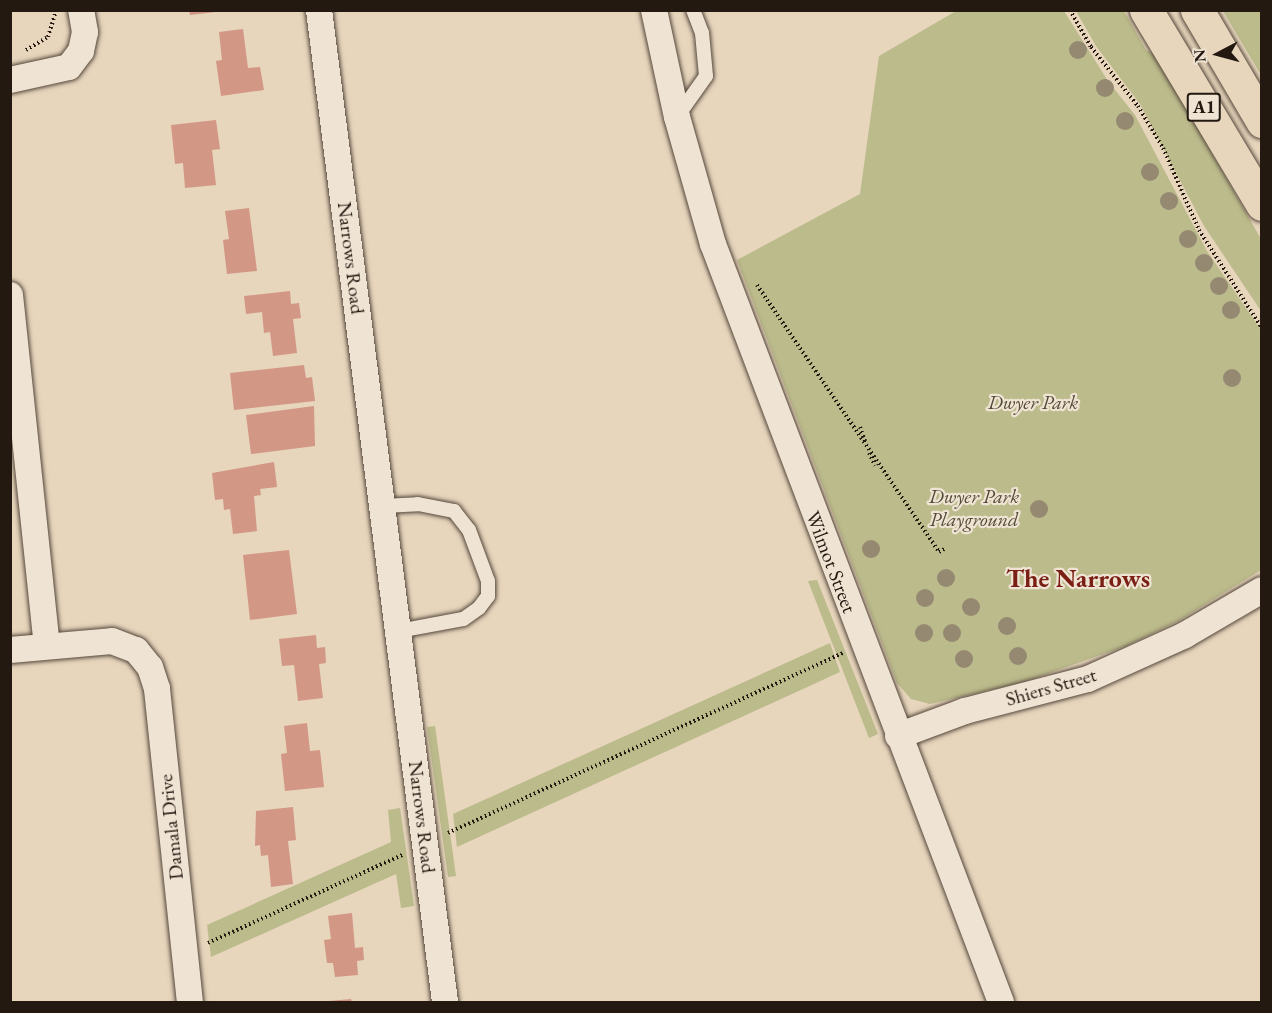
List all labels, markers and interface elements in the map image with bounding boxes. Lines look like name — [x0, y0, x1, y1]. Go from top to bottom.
north arrow — [1188, 24, 1248, 84]
text: N — [1188, 48, 1211, 63]
road number: A1 — [1186, 92, 1222, 122]
street label: Narrows Road — [332, 201, 370, 315]
park label: Dwyer Park — [988, 390, 1078, 414]
park label: Dwyer Park Playground — [929, 485, 1019, 532]
street label: Wilmot Street — [801, 508, 861, 616]
district label: The Narrows — [1006, 563, 1150, 595]
street label: Shiers Street — [1003, 663, 1099, 711]
street label: Narrows Road — [403, 760, 441, 874]
street label: Damala Drive — [154, 773, 188, 881]

